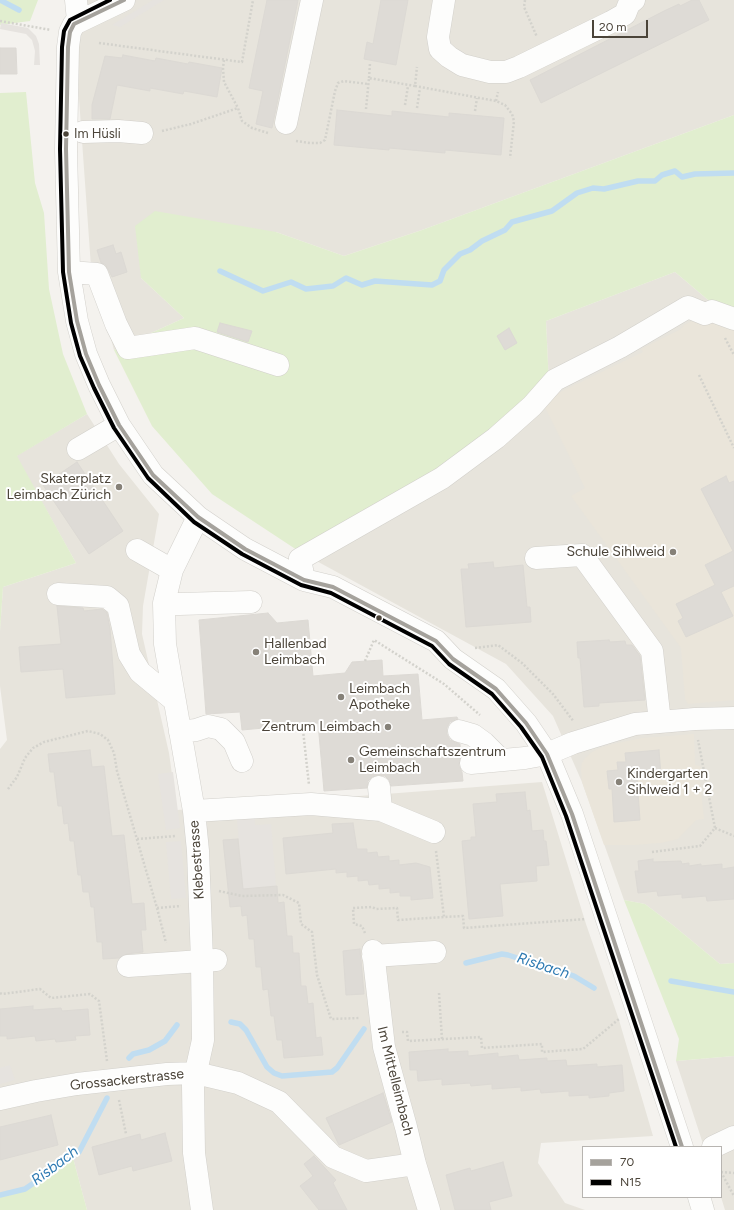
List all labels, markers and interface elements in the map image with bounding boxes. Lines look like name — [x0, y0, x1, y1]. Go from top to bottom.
scale bar — [594, 12, 650, 38]
text: 20 m — [599, 20, 627, 34]
place label: Im Hüsli — [74, 126, 121, 142]
marker: Im Hüsli — [61, 129, 71, 139]
place label: Skaterplatz Leimbach Zürich — [7, 471, 111, 504]
marker: Skaterplatz Leimbach Zürich — [114, 482, 124, 492]
place label: Schule Sihlweid — [566, 544, 665, 560]
marker: Schule Sihlweid — [668, 547, 678, 557]
unlabelled marker — [374, 613, 384, 623]
place label: Hallenbad Leimbach — [264, 636, 327, 668]
marker: Hallenbad Leimbach — [251, 647, 261, 657]
place label: Leimbach Apotheke — [349, 681, 410, 714]
marker: Leimbach Apotheke — [336, 692, 346, 702]
place label: Zentrum Leimbach — [262, 719, 380, 735]
marker: Zentrum Leimbach — [383, 722, 393, 732]
place label: Gemeinschaftszentrum Leimbach — [359, 744, 506, 776]
marker: Gemeinschaftszentrum Leimbach — [346, 755, 356, 765]
place label: Kindergarten Sihlweid 1 + 2 — [627, 766, 712, 798]
marker: Kindergarten Sihlweid 1 + 2 — [614, 777, 624, 787]
street label: Klebestrasse — [186, 820, 208, 900]
water label: Risbach — [515, 949, 571, 983]
street label: Im Mittelleimbach — [373, 1025, 417, 1137]
street label: Grossackerstrasse — [69, 1066, 185, 1094]
water label: Risbach — [28, 1143, 82, 1189]
legend — [582, 1146, 722, 1198]
text: 70 — [620, 1155, 634, 1169]
text: N15 — [620, 1175, 641, 1189]

